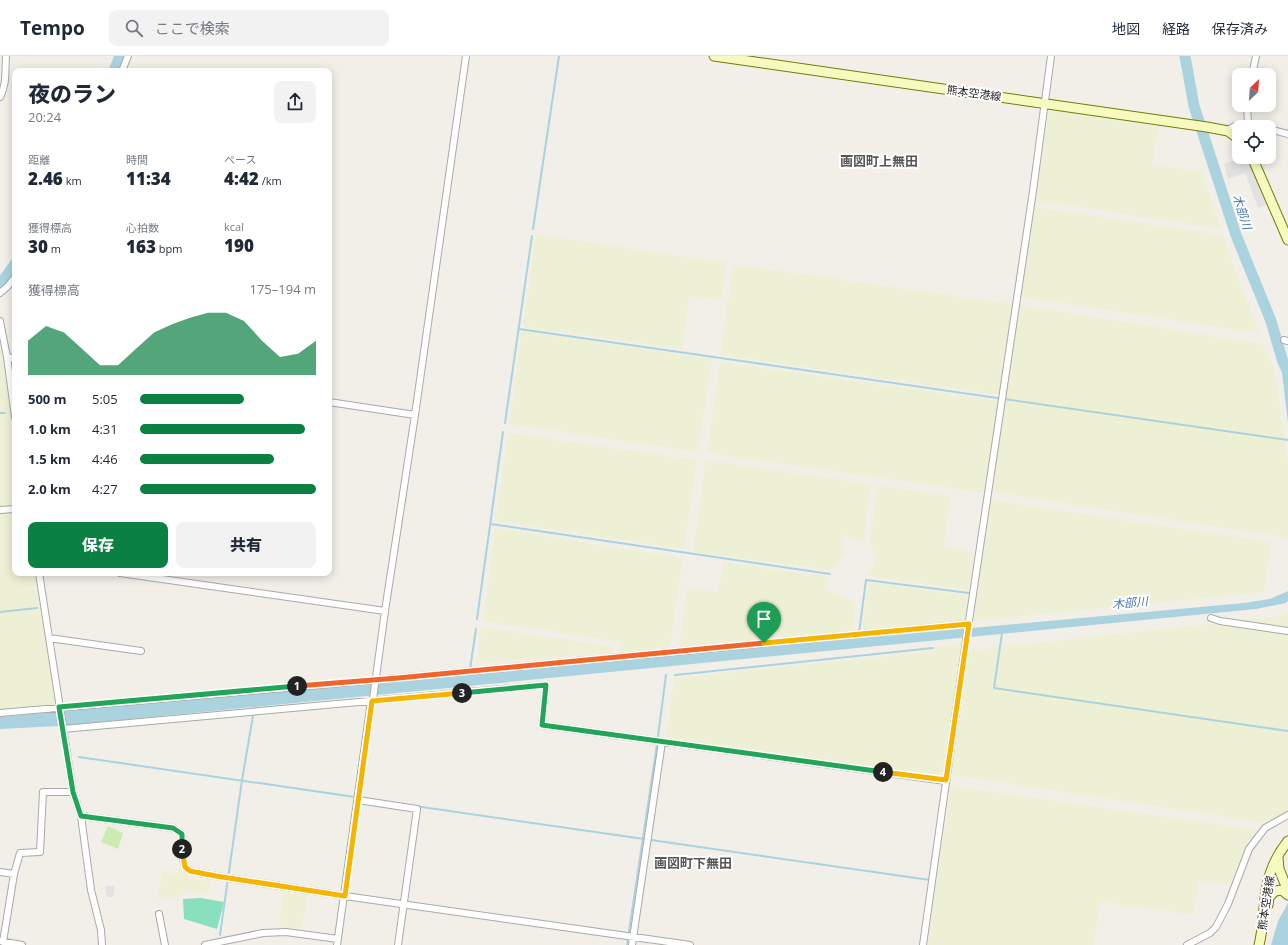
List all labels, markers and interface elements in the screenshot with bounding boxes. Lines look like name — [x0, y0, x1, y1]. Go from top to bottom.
search box — [109, 10, 389, 46]
text: Tempo — [20, 15, 85, 41]
icon: search — [123, 17, 145, 39]
text: ここで検索 — [155, 18, 230, 38]
text: 地図 — [1112, 19, 1140, 38]
text: 経路 — [1162, 19, 1190, 38]
text: 保存済み — [1212, 19, 1268, 38]
north arrow — [1232, 68, 1276, 112]
map controls — [1232, 68, 1276, 164]
text: 夜のラン — [28, 78, 116, 108]
button: share — [274, 81, 316, 123]
street label: 熊本空港線 — [946, 81, 1002, 104]
text: 20:24 — [28, 108, 61, 126]
button: locate — [1232, 120, 1276, 164]
text: 距離 — [28, 152, 50, 167]
text: 時間 — [126, 152, 148, 167]
text: ペース — [224, 152, 256, 167]
district label: 画図町上無田 — [840, 152, 918, 170]
text: 2.46 — [28, 167, 63, 190]
text: 11:34 — [126, 167, 171, 190]
text: 4:42 — [224, 167, 259, 190]
text: km — [63, 173, 82, 188]
text: /km — [259, 173, 282, 188]
water label: 木部川 — [1229, 192, 1257, 233]
text: kcal — [224, 219, 244, 234]
text: 獲得標高 — [28, 220, 72, 235]
text: 心拍数 — [126, 220, 159, 235]
text: 190 — [224, 234, 254, 257]
text: 30 — [28, 235, 48, 258]
text: 163 — [126, 235, 156, 258]
text: m — [48, 241, 61, 256]
text: bpm — [156, 241, 182, 256]
text: 175–194 m — [249, 280, 316, 298]
text: 獲得標高 — [28, 281, 80, 299]
text: 500 m — [28, 390, 66, 408]
text: 5:05 — [92, 390, 118, 408]
text: 1.0 km — [28, 420, 71, 438]
text: 4:31 — [92, 420, 118, 438]
text: 1.5 km — [28, 450, 71, 468]
text: 4:46 — [92, 450, 118, 468]
text: 2.0 km — [28, 480, 71, 498]
text: 4:27 — [92, 480, 118, 498]
button: 保存 — [28, 522, 168, 568]
button: 共有 — [176, 522, 316, 568]
water label: 木部川 — [1111, 592, 1151, 613]
pin — [747, 602, 781, 643]
icon: arrive — [753, 608, 775, 630]
pin: 1 — [287, 676, 307, 696]
text: 1 — [294, 678, 300, 693]
pin: 3 — [452, 683, 472, 703]
text: 3 — [459, 685, 465, 700]
pin: 4 — [873, 762, 893, 782]
text: 4 — [880, 764, 886, 779]
pin: 2 — [172, 839, 192, 859]
text: 2 — [179, 841, 185, 856]
district label: 画図町下無田 — [654, 854, 732, 872]
street label: 熊本空港線 — [1254, 875, 1277, 931]

